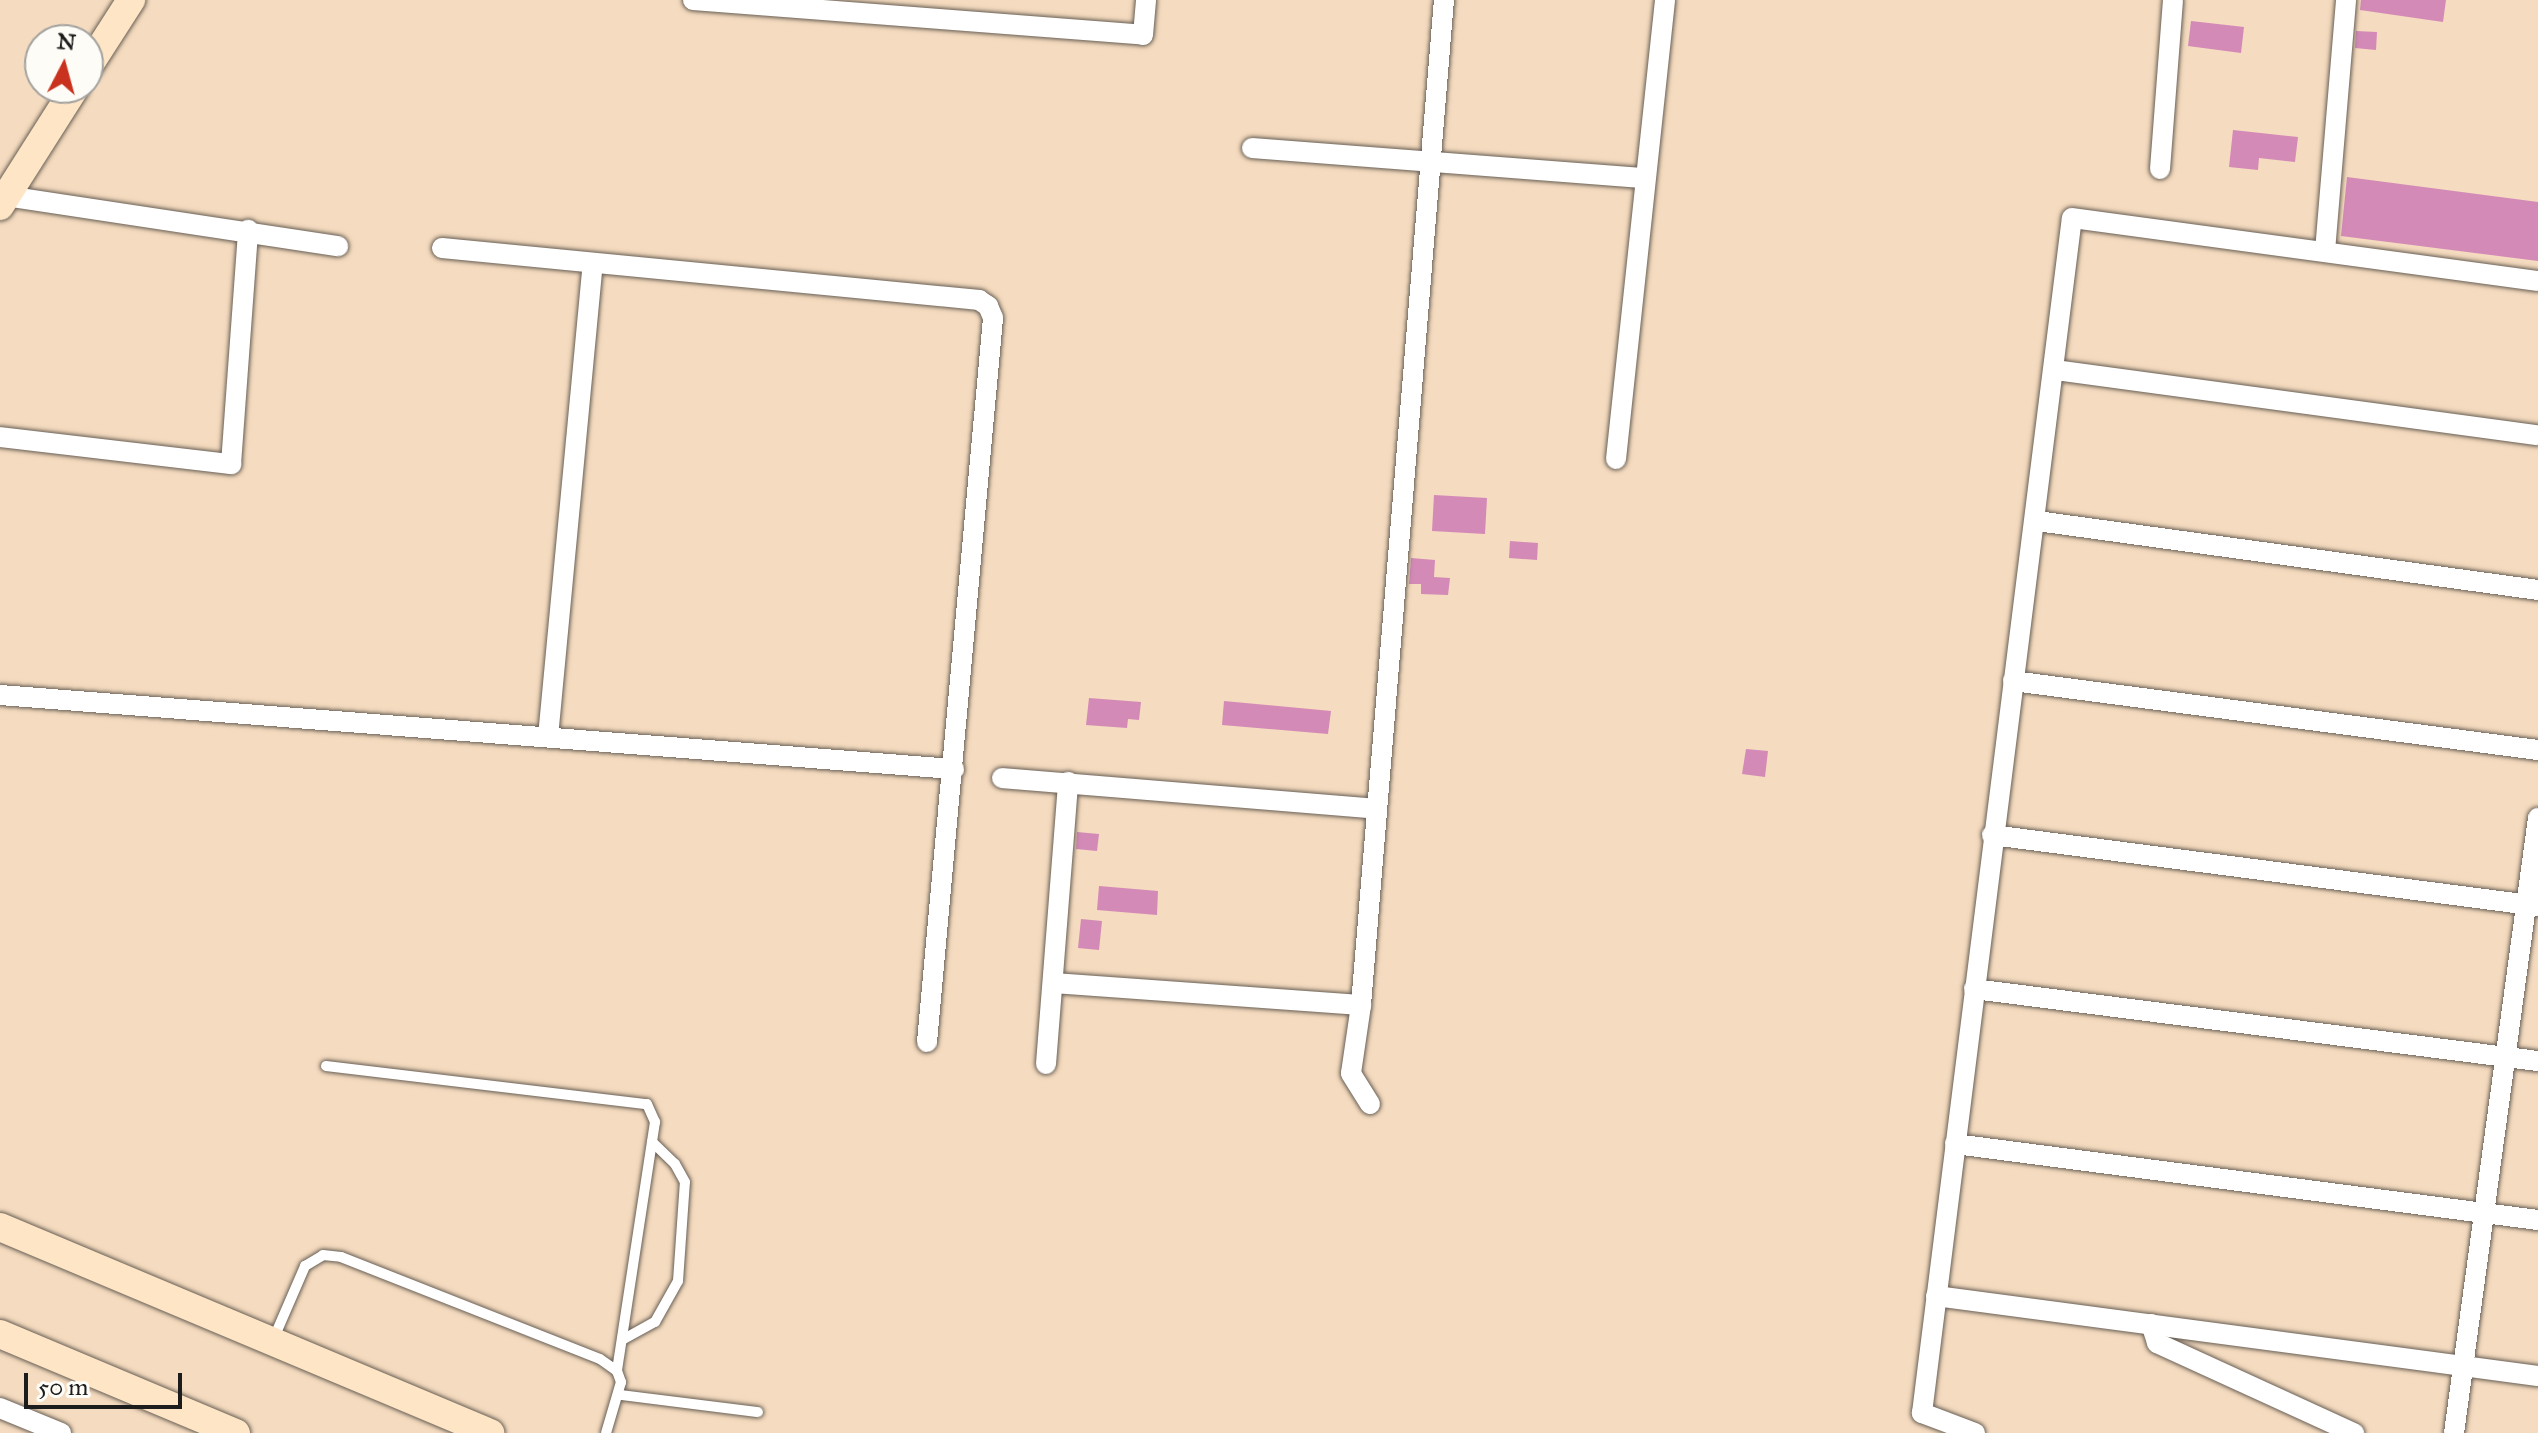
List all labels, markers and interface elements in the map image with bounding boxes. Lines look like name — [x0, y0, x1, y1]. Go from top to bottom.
north arrow — [24, 24, 104, 104]
text: N — [56, 27, 77, 56]
scale bar — [28, 1357, 186, 1407]
text: 50 m — [38, 1372, 88, 1402]

